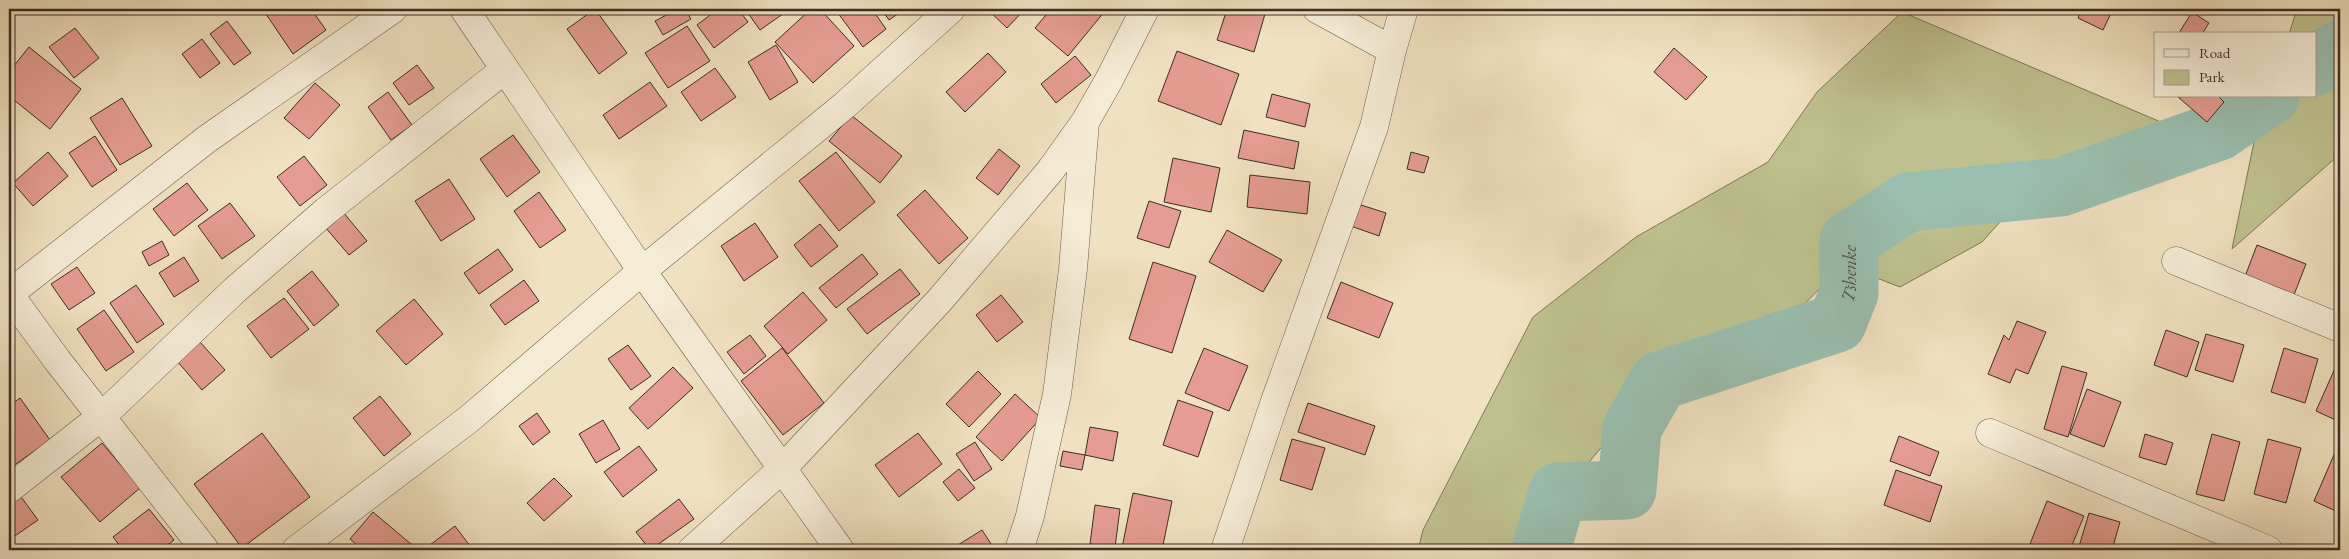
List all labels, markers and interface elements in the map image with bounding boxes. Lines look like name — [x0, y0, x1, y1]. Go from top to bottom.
legend — [2154, 32, 2316, 98]
text: Road — [2199, 43, 2231, 62]
text: Park — [2199, 67, 2226, 86]
water label: Tshenke — [1834, 245, 1863, 306]

